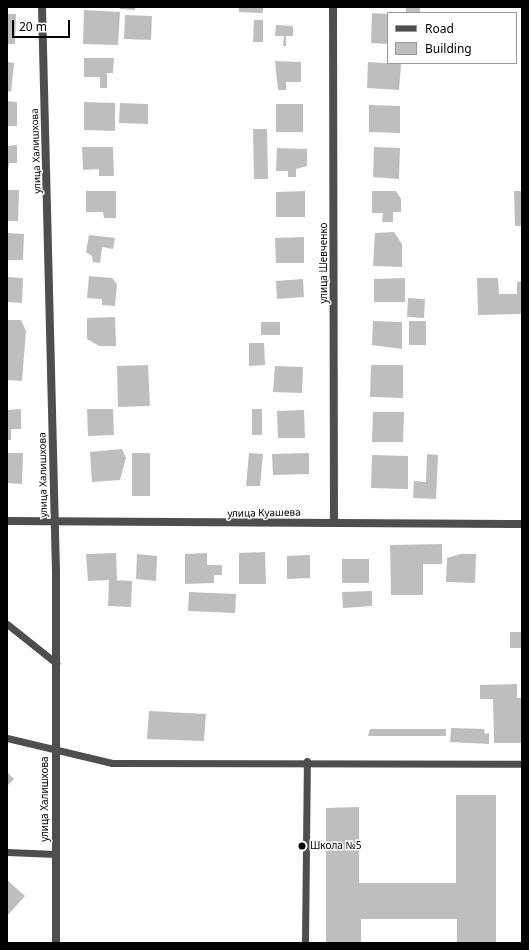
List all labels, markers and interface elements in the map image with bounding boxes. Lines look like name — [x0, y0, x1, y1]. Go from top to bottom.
scale bar — [14, 12, 72, 38]
legend — [387, 12, 517, 64]
text: 20 m — [19, 18, 47, 35]
text: Road — [425, 20, 454, 37]
text: Building — [425, 40, 472, 57]
street label: улица Халишхова — [29, 108, 43, 194]
street label: улица Шевченко — [318, 222, 330, 304]
street label: улица Халишхова — [36, 432, 50, 518]
street label: улица Куашева — [227, 506, 301, 520]
street label: улица Халишхова — [39, 756, 51, 842]
place label: Школа №5 — [310, 840, 361, 852]
marker: Школа №5 — [297, 841, 307, 851]

